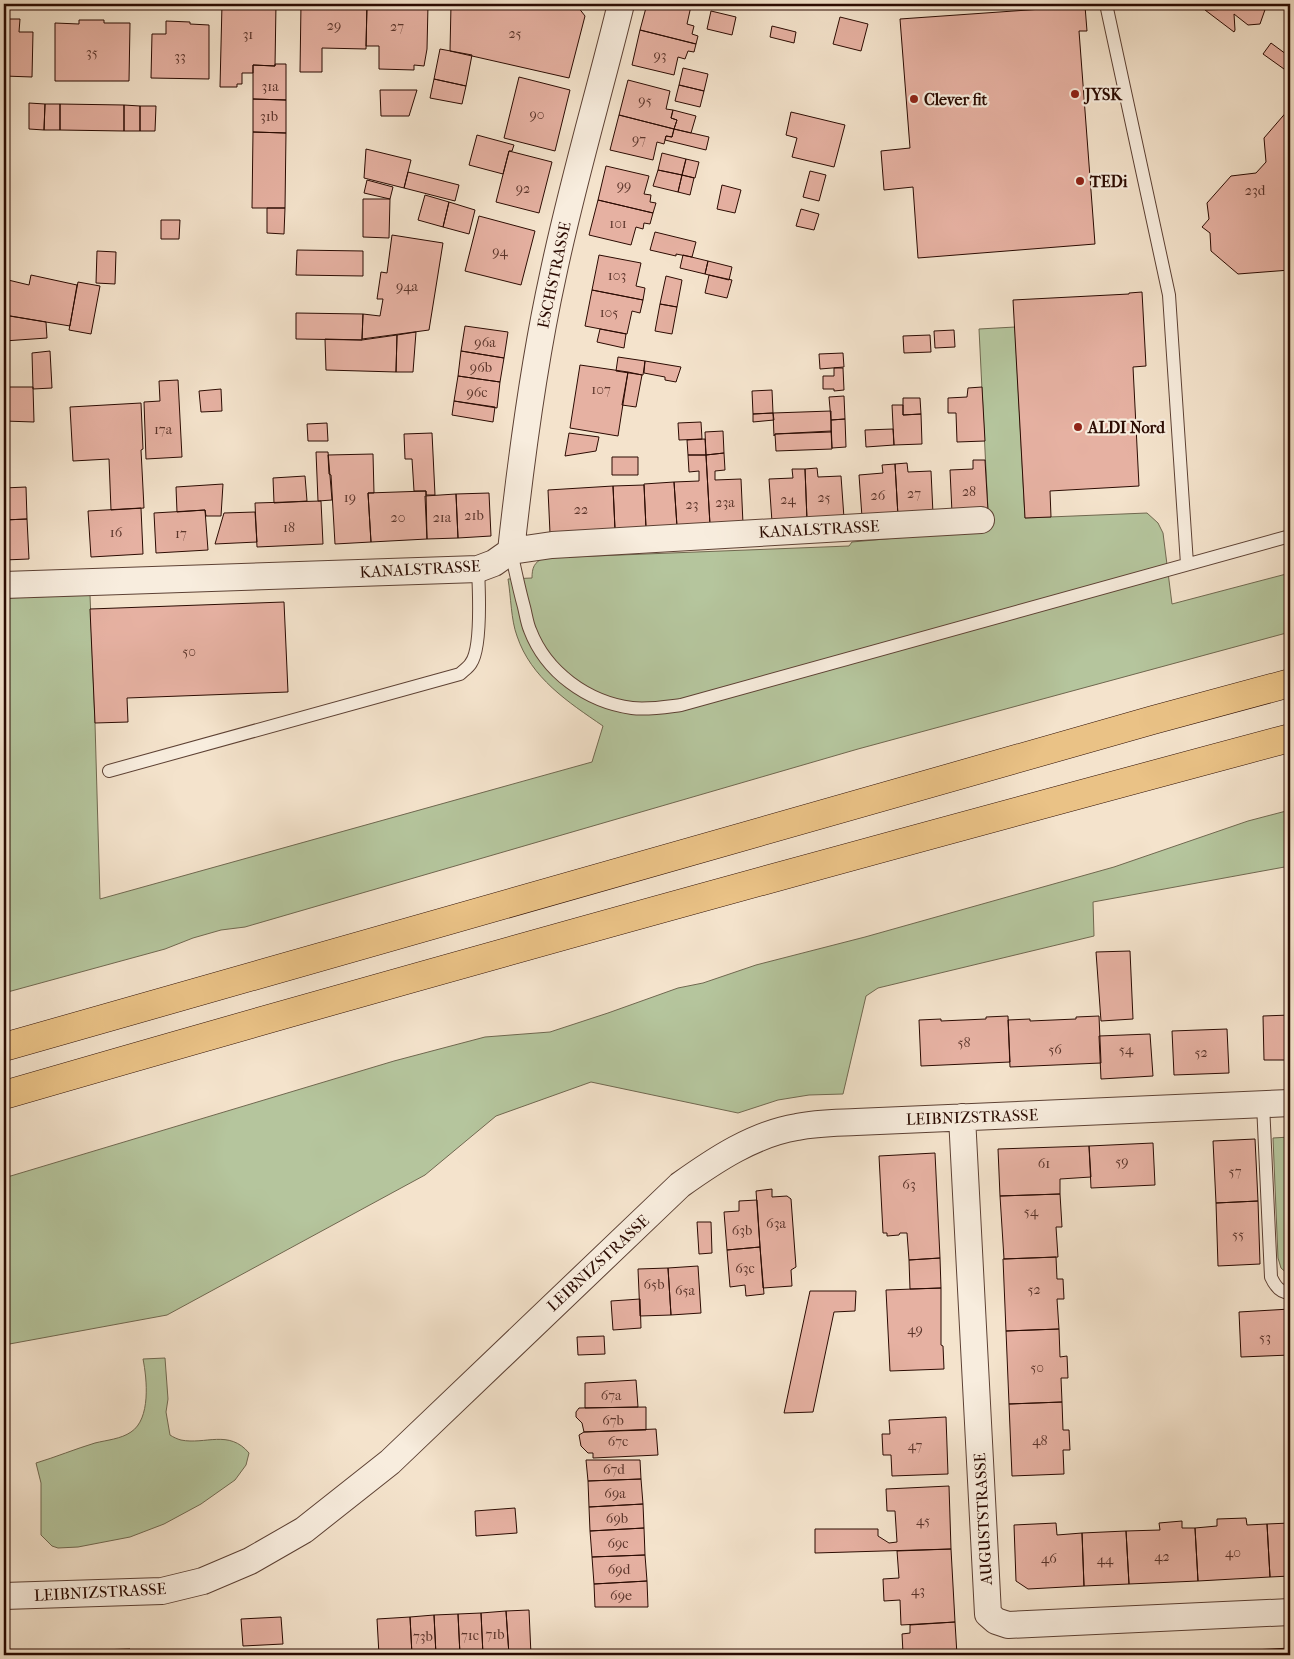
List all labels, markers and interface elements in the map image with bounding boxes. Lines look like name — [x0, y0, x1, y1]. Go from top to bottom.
house number: 29 — [327, 17, 341, 34]
house number: 27 — [390, 18, 404, 35]
house number: 25 — [508, 25, 522, 42]
house number: 31 — [243, 26, 253, 43]
house number: 35 — [86, 44, 98, 61]
house number: 93 — [653, 47, 667, 64]
house number: 33 — [174, 48, 186, 65]
house number: 31a — [261, 78, 279, 95]
place label: JYSK — [1083, 85, 1123, 105]
marker: JYSK — [1069, 88, 1081, 100]
place label: Clever fit — [924, 90, 988, 109]
house number: 95 — [638, 92, 652, 109]
marker: Clever fit — [908, 93, 920, 105]
house number: 90 — [529, 106, 545, 123]
house number: 31b — [260, 108, 278, 125]
house number: 97 — [632, 131, 646, 148]
place label: TEDi — [1089, 172, 1128, 191]
marker: TEDi — [1074, 175, 1086, 187]
house number: 99 — [617, 177, 631, 194]
house number: 92 — [516, 180, 530, 197]
house number: 23d — [1245, 182, 1266, 199]
house number: 101 — [609, 215, 627, 232]
street label: ESCHSTRASSE — [533, 220, 575, 330]
house number: 94 — [492, 243, 508, 260]
house number: 103 — [608, 267, 626, 284]
house number: 94a — [396, 278, 418, 295]
house number: 105 — [600, 304, 618, 321]
house number: 96a — [474, 334, 496, 351]
house number: 96b — [470, 359, 492, 376]
house number: 107 — [591, 381, 611, 398]
house number: 96c — [466, 384, 488, 401]
place label: ALDI Nord — [1087, 418, 1166, 437]
house number: 17a — [154, 421, 173, 438]
marker: ALDI Nord — [1072, 421, 1084, 433]
house number: 28 — [962, 483, 976, 500]
house number: 27 — [907, 485, 921, 502]
house number: 26 — [871, 487, 886, 504]
house number: 19 — [344, 489, 356, 506]
house number: 25 — [817, 489, 831, 506]
house number: 24 — [780, 491, 796, 508]
house number: 23a — [715, 494, 735, 511]
house number: 23 — [686, 496, 698, 513]
house number: 22 — [574, 501, 588, 518]
house number: 21b — [464, 507, 484, 524]
house number: 20 — [391, 509, 405, 526]
house number: 21a — [433, 509, 452, 526]
street label: KANALSTRASSE — [758, 516, 880, 542]
house number: 18 — [283, 519, 295, 536]
house number: 16 — [110, 524, 123, 541]
house number: 17 — [175, 525, 187, 542]
street label: KANALSTRASSE — [359, 556, 481, 582]
house number: 50 — [182, 643, 196, 660]
house number: 58 — [957, 1034, 971, 1051]
house number: 56 — [1048, 1041, 1062, 1058]
house number: 54 — [1119, 1041, 1134, 1058]
house number: 52 — [1194, 1044, 1208, 1061]
street label: LEIBNIZSTRASSE — [905, 1105, 1039, 1129]
house number: 59 — [1115, 1153, 1129, 1170]
house number: 61 — [1038, 1155, 1050, 1172]
house number: 57 — [1229, 1163, 1242, 1180]
house number: 63 — [902, 1176, 916, 1193]
house number: 54 — [1024, 1203, 1039, 1220]
street label: LEIBNIZSTRASSE — [543, 1211, 653, 1315]
house number: 63a — [766, 1215, 786, 1232]
house number: 63b — [732, 1222, 752, 1239]
house number: 55 — [1232, 1226, 1244, 1243]
house number: 63c — [735, 1260, 755, 1277]
house number: 65b — [644, 1276, 664, 1293]
house number: 52 — [1027, 1281, 1041, 1298]
house number: 65a — [675, 1282, 696, 1299]
house number: 49 — [907, 1321, 923, 1338]
house number: 53 — [1259, 1329, 1271, 1346]
house number: 50 — [1030, 1359, 1044, 1376]
house number: 67a — [601, 1387, 622, 1404]
house number: 67b — [602, 1412, 624, 1429]
house number: 48 — [1032, 1432, 1048, 1449]
house number: 67c — [608, 1433, 628, 1450]
house number: 47 — [908, 1437, 923, 1454]
street label: AUGUSTSTRASSE — [970, 1452, 996, 1587]
house number: 67d — [603, 1461, 625, 1478]
house number: 69a — [604, 1485, 626, 1502]
house number: 69b — [606, 1510, 628, 1527]
house number: 45 — [916, 1512, 930, 1529]
house number: 69c — [607, 1535, 629, 1552]
house number: 40 — [1225, 1544, 1241, 1561]
house number: 42 — [1154, 1548, 1170, 1565]
house number: 46 — [1041, 1550, 1057, 1567]
house number: 44 — [1097, 1551, 1114, 1568]
house number: 69d — [608, 1561, 631, 1578]
street label: LEIBNIZSTRASSE — [33, 1579, 167, 1605]
house number: 43 — [911, 1582, 925, 1599]
house number: 69e — [610, 1587, 632, 1604]
house number: 71b — [485, 1626, 505, 1643]
house number: 71c — [461, 1627, 479, 1644]
house number: 73b — [413, 1628, 433, 1645]

